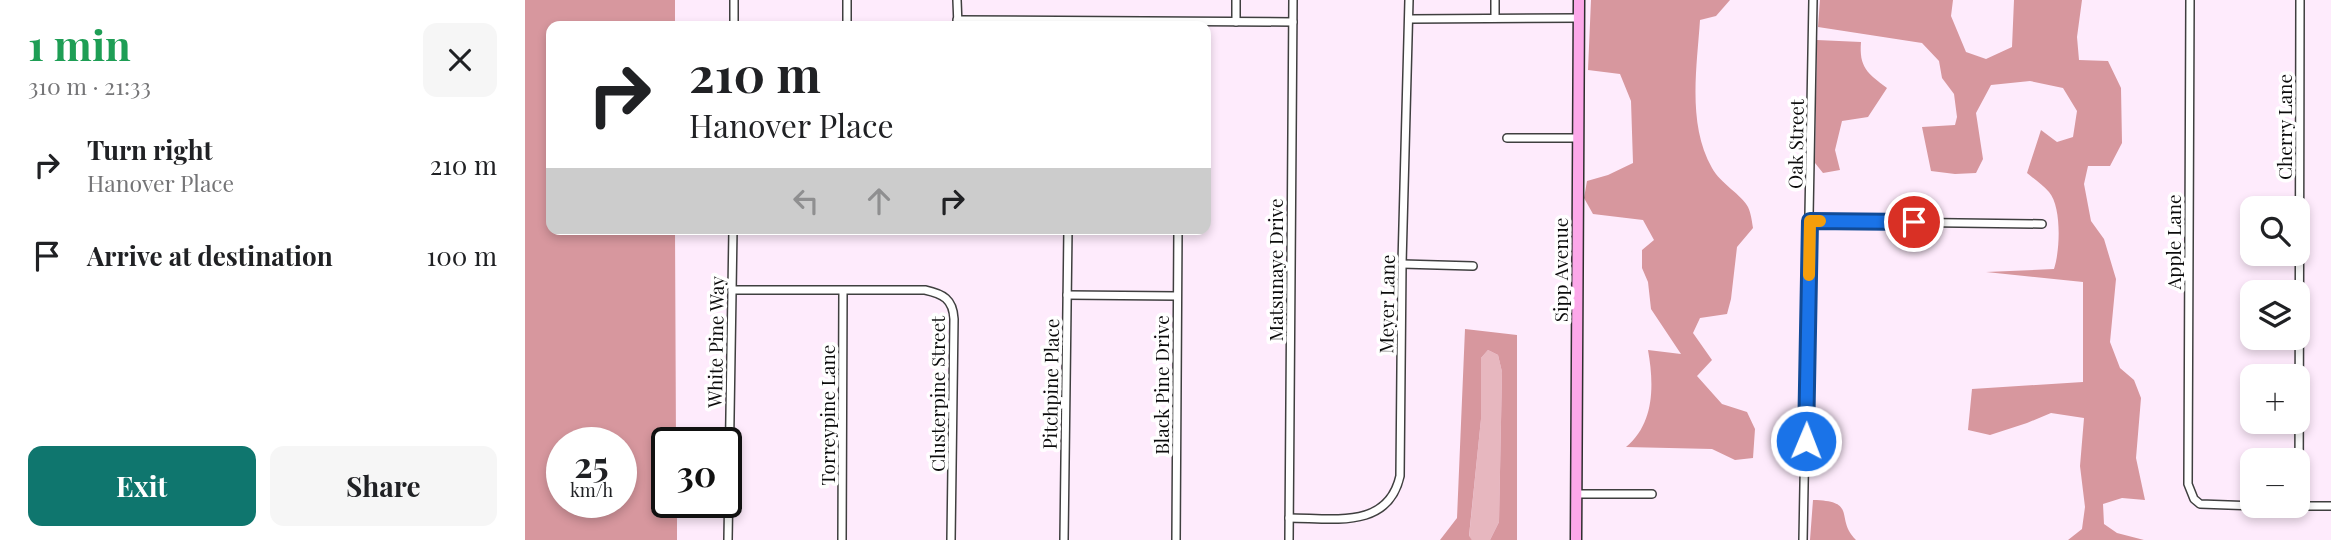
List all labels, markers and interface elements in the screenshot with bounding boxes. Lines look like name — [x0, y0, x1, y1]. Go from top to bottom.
text: 1 min — [28, 16, 131, 72]
button: close — [423, 23, 497, 97]
text: 210 m — [689, 40, 821, 105]
icon: right — [574, 49, 665, 140]
text: 310 m · 21:33 — [28, 70, 151, 101]
street label: Cherry Lane — [2271, 74, 2297, 180]
street label: Oak Street — [1781, 99, 1809, 189]
text: Hanover Place — [689, 103, 894, 146]
text: Turn right — [87, 132, 213, 167]
icon: right — [28, 146, 66, 184]
text: 210 m — [430, 147, 497, 182]
text: Hanover Place — [87, 167, 234, 198]
icon: left — [787, 182, 825, 220]
icon: ahead — [860, 182, 898, 220]
icon: right — [933, 182, 971, 220]
pin — [1884, 192, 1944, 252]
street label: Apple Lane — [2160, 194, 2186, 291]
map controls — [2240, 196, 2310, 518]
button: search — [2240, 196, 2310, 266]
street label: Matsunaye Drive — [1262, 198, 1288, 342]
icon: arrive — [1895, 203, 1933, 241]
street label: Sipp Avenue — [1547, 218, 1573, 322]
icon: arrive — [28, 237, 66, 275]
text: Arrive at destination — [87, 238, 333, 273]
text: 100 m — [427, 238, 497, 273]
street label: Meyer Lane — [1372, 254, 1400, 354]
street label: White Pine Way — [701, 275, 729, 409]
button: layers — [2240, 280, 2310, 350]
street label: Black Pine Drive — [1148, 315, 1174, 455]
street label: Clusterpine Street — [924, 316, 950, 472]
street label: Pitchpine Place — [1036, 318, 1064, 450]
street label: Torreypine Lane — [814, 345, 840, 485]
button: + — [2240, 364, 2310, 434]
position arrow — [1769, 404, 1843, 478]
speed limit sign: 30 — [651, 427, 742, 518]
text: 25 — [574, 440, 609, 487]
button: Exit — [28, 446, 256, 526]
button: Share — [270, 446, 497, 526]
button: − — [2240, 448, 2310, 518]
text: km/h — [570, 478, 613, 502]

